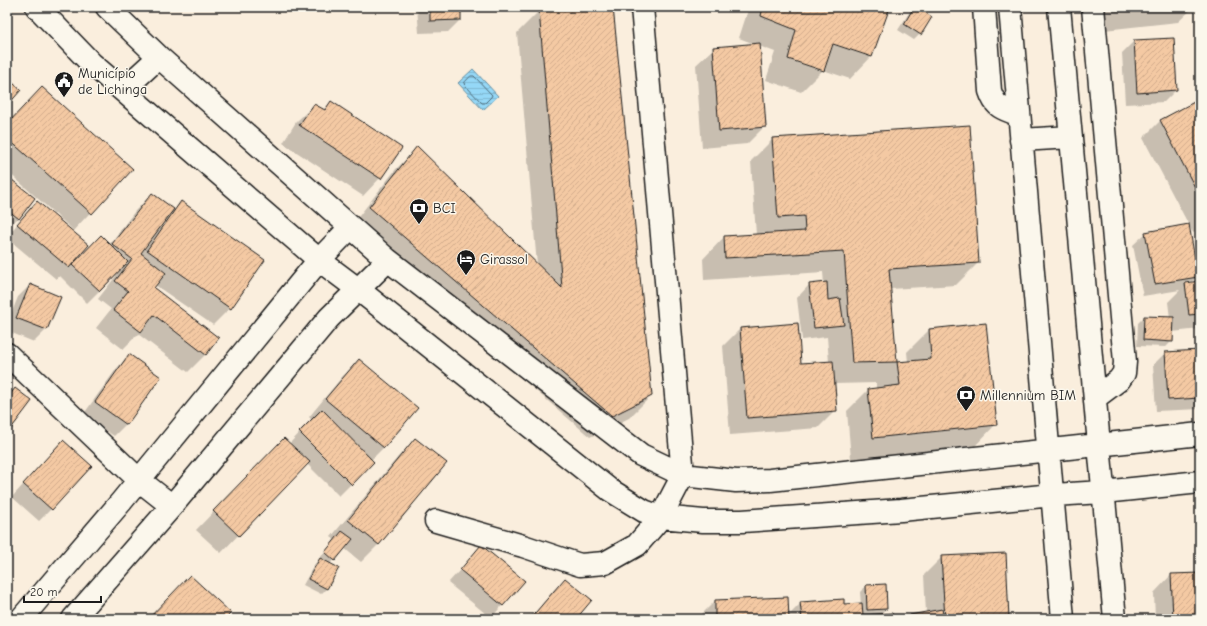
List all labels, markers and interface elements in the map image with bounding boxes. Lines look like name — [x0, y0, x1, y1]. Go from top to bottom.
place label: Município de Lichinga — [78, 65, 147, 98]
public building icon: Município de Lichinga — [53, 70, 75, 98]
bank icon: BCI — [408, 197, 430, 225]
place label: BCI — [433, 200, 456, 217]
hotel icon: Girassol — [455, 248, 477, 276]
place label: Girassol — [480, 251, 528, 268]
bank icon: Millennium BIM — [955, 384, 977, 412]
place label: Millennium BIM — [980, 387, 1076, 404]
scale bar — [24, 578, 101, 604]
text: 20 m — [30, 585, 58, 599]

